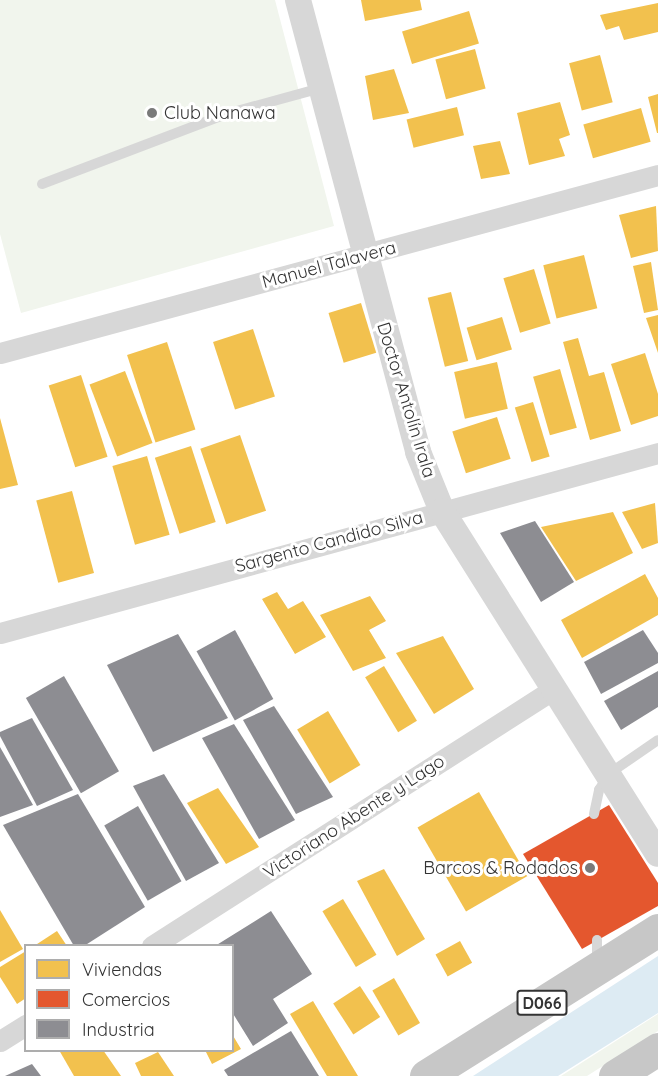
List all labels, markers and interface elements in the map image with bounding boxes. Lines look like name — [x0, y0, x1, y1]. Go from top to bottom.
place label: Club Nanawa — [164, 102, 276, 124]
marker: Club Nanawa — [145, 106, 159, 120]
street label: Manuel Talavera — [260, 237, 398, 293]
street label: Doctor Antolín Irala — [372, 320, 440, 480]
street label: Sargento Candido Silva — [233, 507, 425, 577]
street label: Victoriano Abente y Lago — [259, 750, 449, 884]
place label: Barcos & Rodados — [423, 857, 578, 879]
marker: Barcos & Rodados — [583, 861, 597, 875]
legend — [24, 944, 234, 1052]
text: Viviendas — [82, 958, 162, 981]
text: Comercios — [82, 988, 170, 1011]
road number: D066 — [516, 990, 568, 1016]
text: Industria — [82, 1018, 155, 1041]

